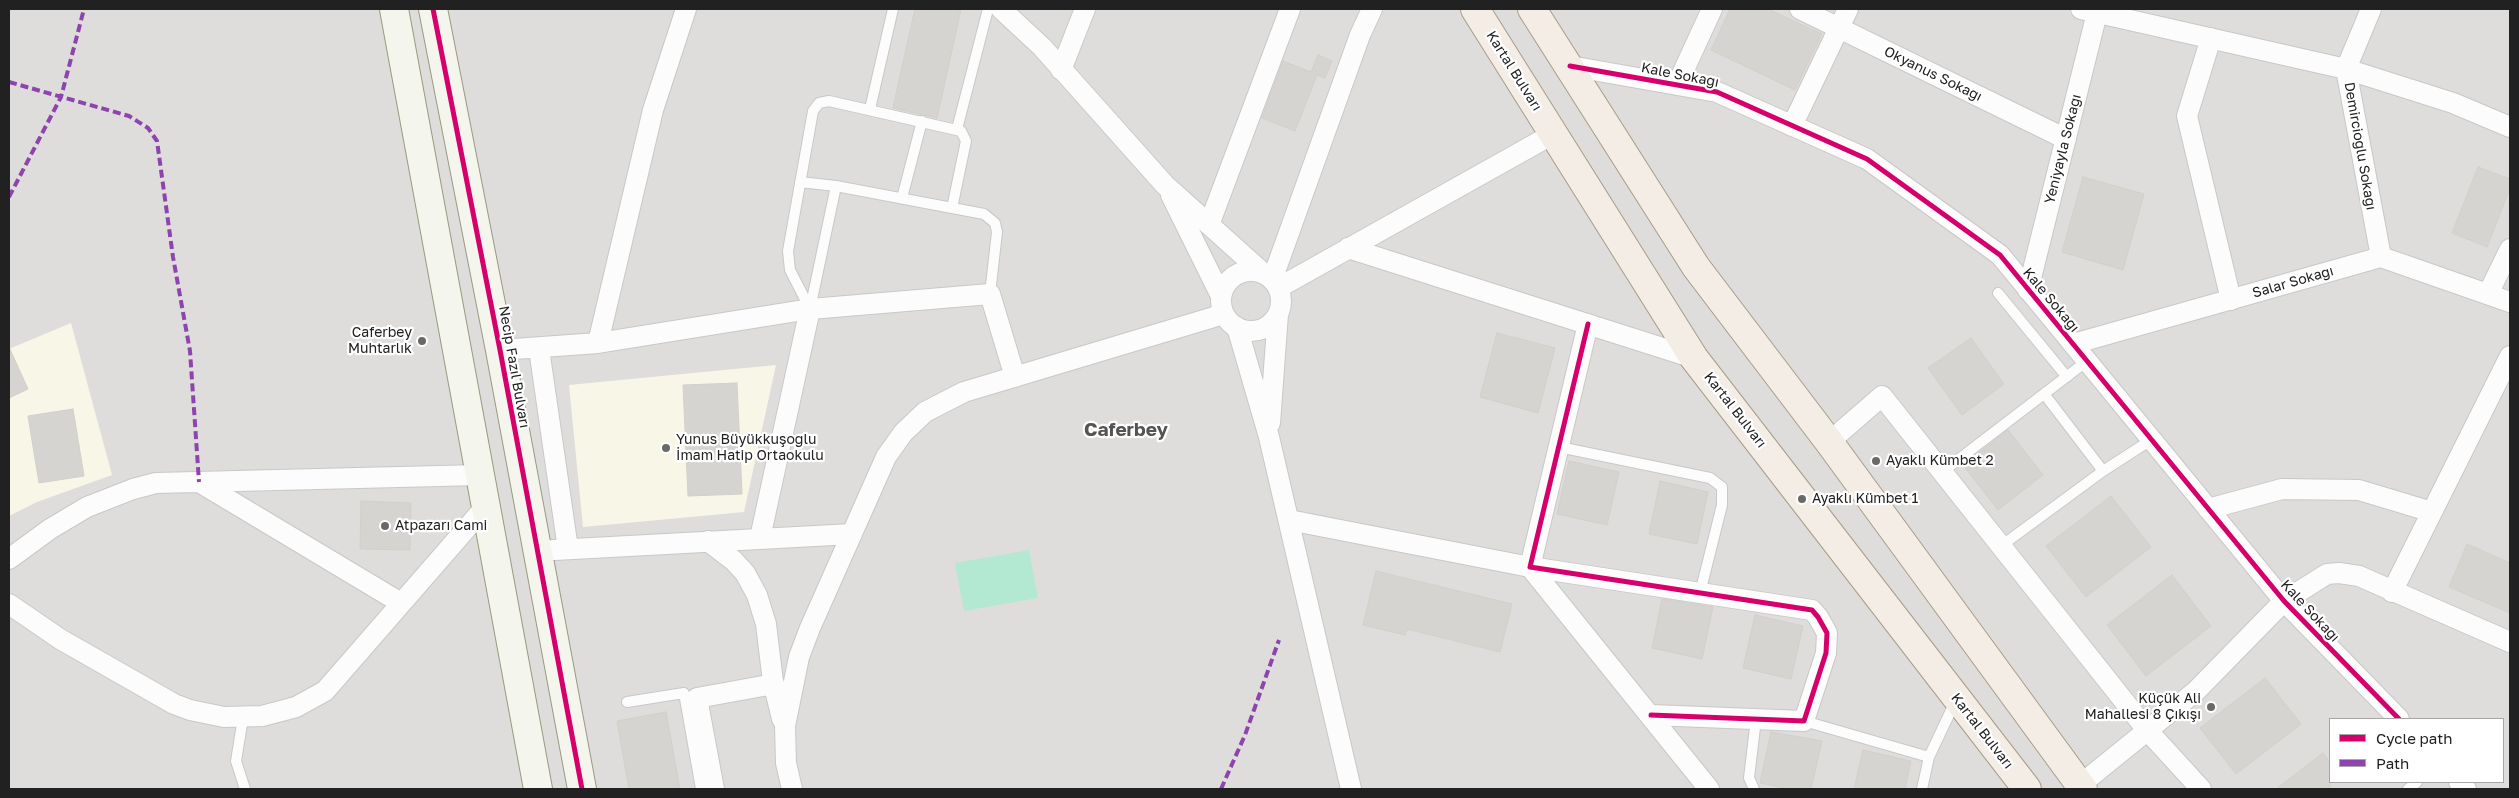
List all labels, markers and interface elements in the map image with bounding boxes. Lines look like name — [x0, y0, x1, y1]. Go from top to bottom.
street label: Kartal Bulvarı — [1483, 28, 1545, 114]
street label: Okyanus Sokağı — [1881, 43, 1985, 105]
street label: Kale Sokağı — [1640, 59, 1720, 91]
street label: Demircioğlu Sokağı — [2340, 81, 2380, 211]
street label: Yeniyayla Sokağı — [2041, 92, 2085, 206]
street label: Salar Sokağı — [2250, 262, 2336, 302]
street label: Kale Sokağı — [2019, 264, 2083, 336]
street label: Necip Fazıl Bulvarı — [495, 305, 533, 429]
place label: Caferbey Muhtarlık — [348, 325, 412, 358]
marker: Caferbey Muhtarlık — [416, 335, 428, 347]
street label: Kartal Bulvarı — [1700, 369, 1770, 451]
district label: Caferbey — [1084, 419, 1168, 441]
place label: Yunus Büyükkuşoğlu İmam Hatip Ortaokulu — [676, 432, 824, 464]
marker: Yunus Büyükkuşoğlu İmam Hatip Ortaokulu — [660, 442, 672, 454]
place label: Ayaklı Kümbet 2 — [1886, 453, 1994, 469]
marker: Ayaklı Kümbet 2 — [1870, 455, 1882, 467]
place label: Ayaklı Kümbet 1 — [1812, 491, 1918, 507]
marker: Ayaklı Kümbet 1 — [1796, 493, 1808, 505]
place label: Atpazarı Cami — [395, 518, 487, 534]
marker: Atpazarı Cami — [379, 520, 391, 532]
street label: Kale Sokağı — [2277, 576, 2343, 646]
street label: Kartal Bulvarı — [1947, 690, 2017, 772]
place label: Küçük Ali Mahallesi 8 Çıkışı — [2085, 691, 2201, 724]
marker: Küçük Ali Mahallesi 8 Çıkışı — [2205, 701, 2217, 713]
legend — [2329, 718, 2504, 783]
text: Cycle path — [2376, 729, 2452, 747]
text: Path — [2376, 754, 2409, 772]

